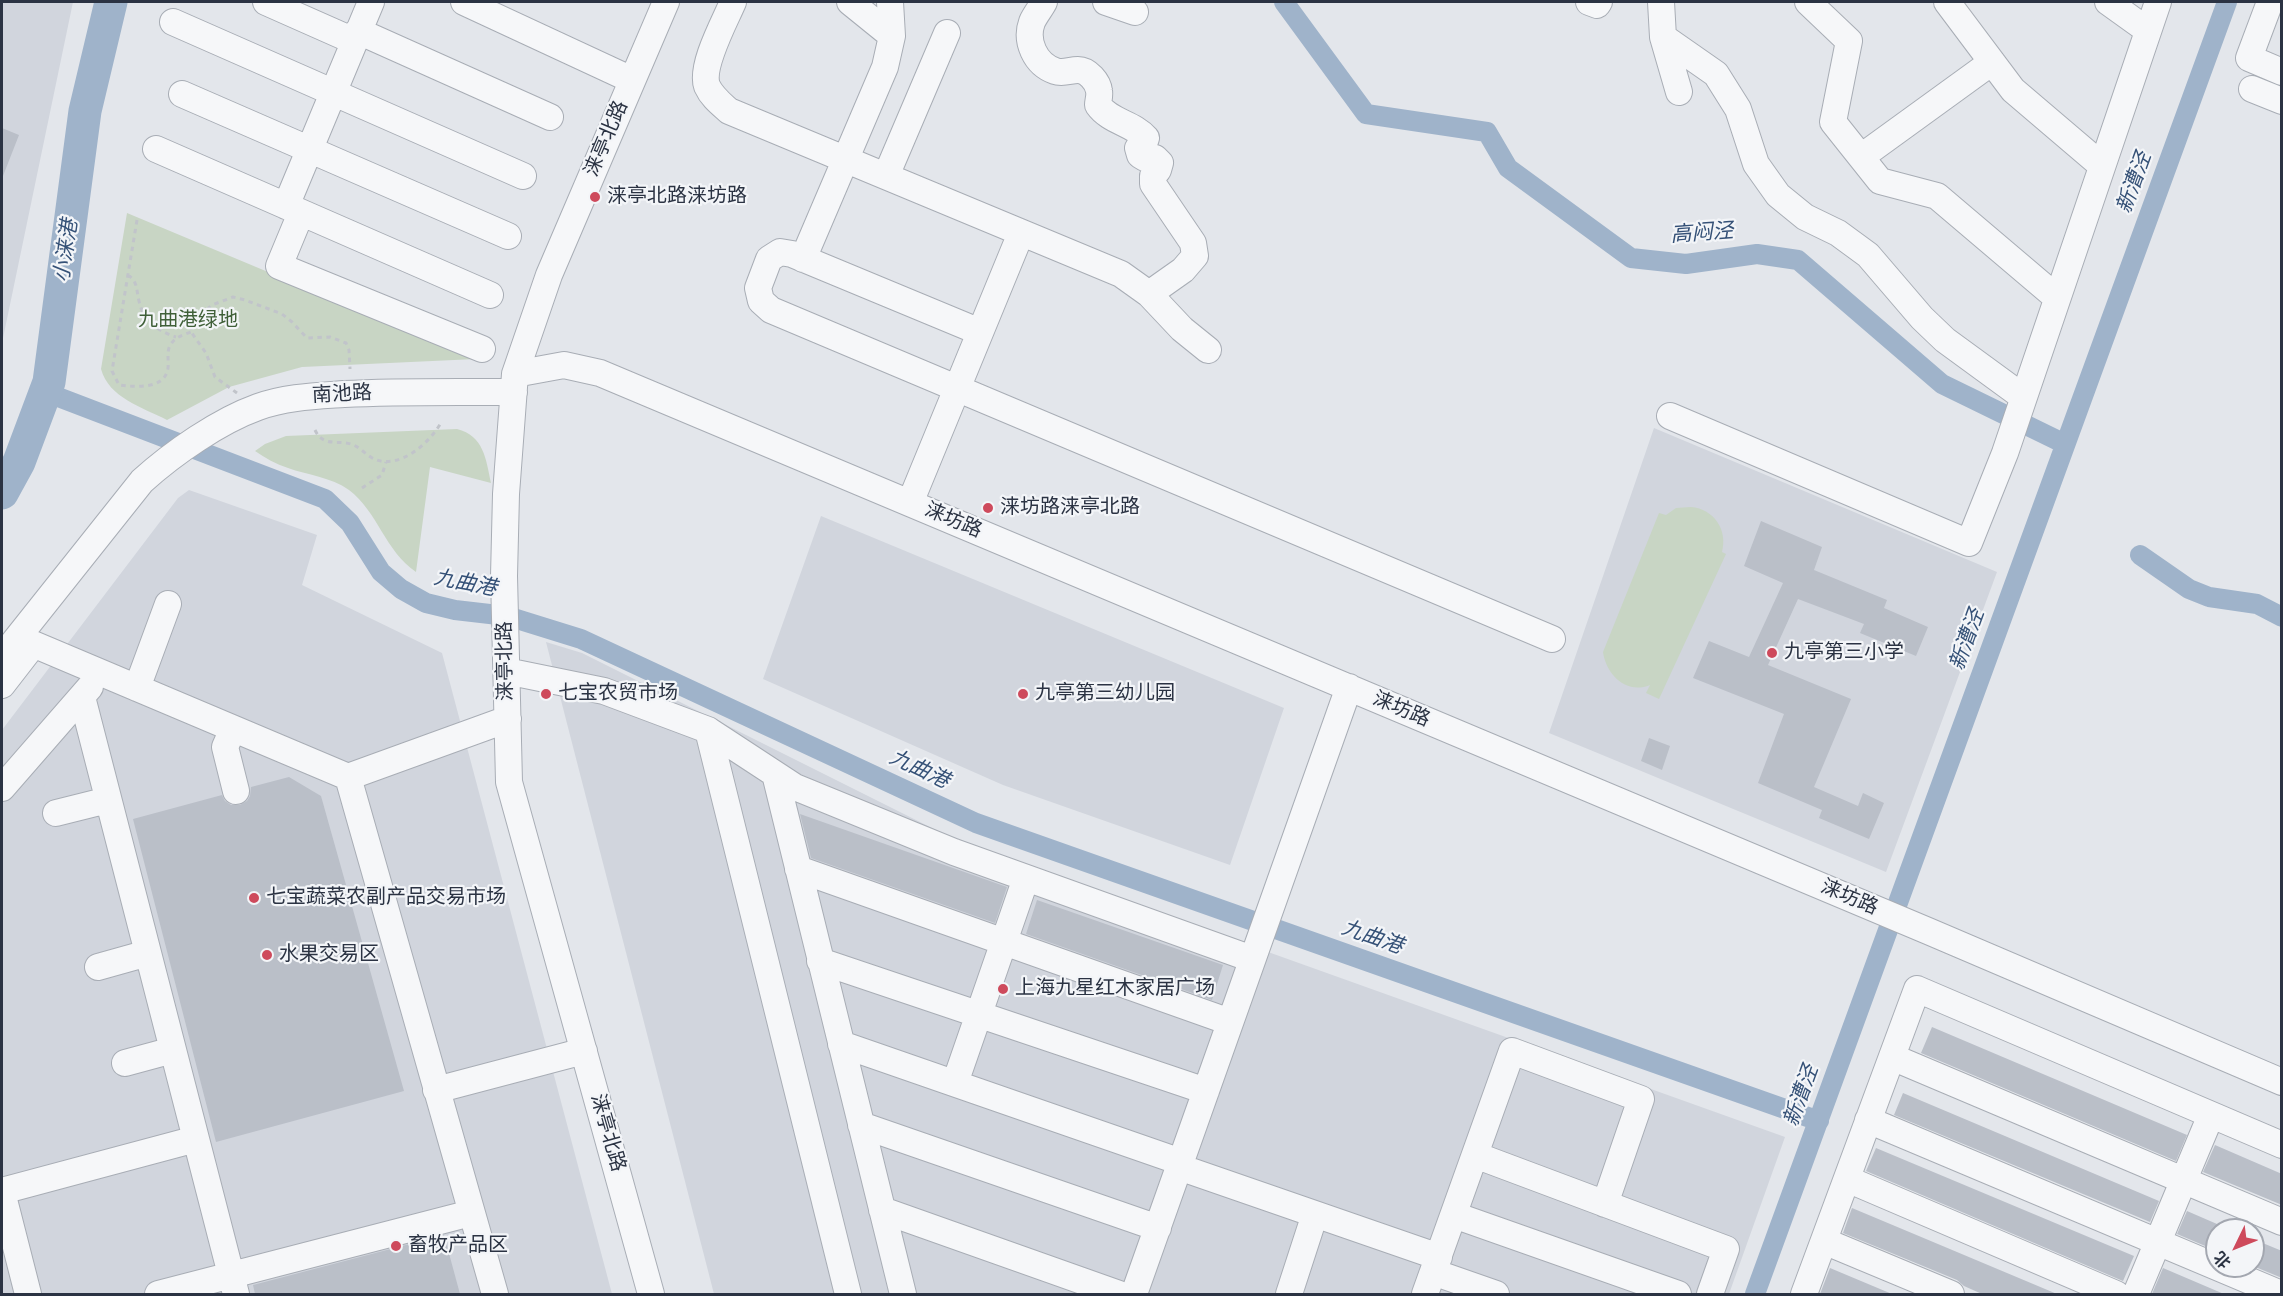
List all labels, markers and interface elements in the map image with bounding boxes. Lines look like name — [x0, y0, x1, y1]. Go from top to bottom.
street label: 涞亭北路 — [580, 97, 634, 181]
water label: 新漕泾 — [2112, 149, 2158, 217]
place label: 涞亭北路涞坊路 — [607, 185, 747, 209]
marker: 涞亭北路涞坊路 — [588, 190, 602, 204]
water label: 小涞港 — [50, 218, 84, 284]
water label: 高闷泾 — [1670, 219, 1734, 249]
park label: 九曲港绿地 — [138, 309, 238, 333]
street label: 南池路 — [311, 381, 373, 409]
place label: 涞坊路涞亭北路 — [1000, 496, 1140, 520]
street label: 涞坊路 — [921, 498, 985, 544]
marker: 涞坊路涞亭北路 — [981, 501, 995, 515]
water label: 九曲港 — [432, 566, 498, 602]
water label: 新漕泾 — [1945, 606, 1991, 674]
street label: 涞亭北路 — [493, 621, 519, 701]
place label: 九亭第三小学 — [1784, 641, 1904, 665]
marker: 九亭第三小学 — [1765, 646, 1779, 660]
place label: 七宝农贸市场 — [558, 682, 678, 706]
place label: 九亭第三幼儿园 — [1035, 682, 1175, 706]
marker: 七宝农贸市场 — [539, 687, 553, 701]
marker: 九亭第三幼儿园 — [1016, 687, 1030, 701]
street label: 涞坊路 — [1369, 687, 1433, 733]
water label: 九曲港 — [885, 745, 953, 795]
street label: 涞坊路 — [1817, 875, 1881, 921]
place label: 七宝蔬菜农副产品交易市场 — [266, 886, 506, 910]
marker: 七宝蔬菜农副产品交易市场 — [247, 891, 261, 905]
water label: 九曲港 — [1338, 916, 1406, 960]
place label: 水果交易区 — [279, 943, 379, 967]
marker: 水果交易区 — [260, 948, 274, 962]
place label: 上海九星红木家居广场 — [1015, 977, 1215, 1001]
marker: 上海九星红木家居广场 — [996, 982, 1010, 996]
water label: 新漕泾 — [1779, 1062, 1825, 1130]
street label: 涞亭北路 — [584, 1091, 630, 1175]
north arrow — [2205, 1218, 2265, 1278]
place label: 畜牧产品区 — [408, 1234, 508, 1258]
marker: 畜牧产品区 — [389, 1239, 403, 1253]
text: 北 — [2211, 1247, 2235, 1272]

